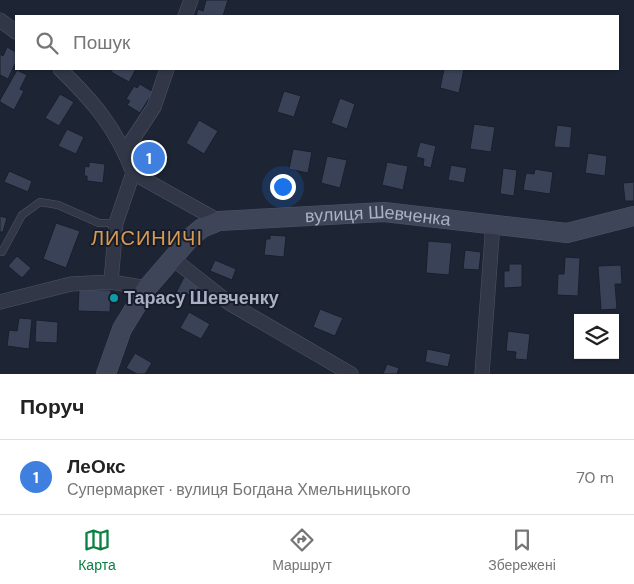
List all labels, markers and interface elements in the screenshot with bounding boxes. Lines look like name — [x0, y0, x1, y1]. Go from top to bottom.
search box — [15, 15, 619, 70]
icon: search — [33, 29, 61, 57]
text: Пошук — [73, 30, 130, 55]
pin: 1 — [133, 139, 165, 177]
your location — [270, 174, 296, 200]
street label: вулиця Шевченка — [304, 200, 453, 232]
district label: ЛИСИНИЧІ — [91, 225, 203, 251]
place label: Тарасу Шевченку — [124, 286, 279, 310]
marker: Тарасу Шевченку — [108, 292, 120, 304]
map controls — [574, 314, 619, 359]
button: layers — [574, 314, 619, 359]
text: Поруч — [20, 393, 84, 421]
text: ЛеОкс — [67, 454, 126, 479]
text: 1 — [33, 467, 39, 488]
text: 70 m — [576, 467, 614, 488]
text: Супермаркет · вулиця Богдана Хмельницького — [67, 479, 411, 500]
tab: Карта — [78, 526, 116, 574]
tab: Маршрут — [272, 526, 332, 574]
tab: Збережені — [488, 526, 556, 574]

